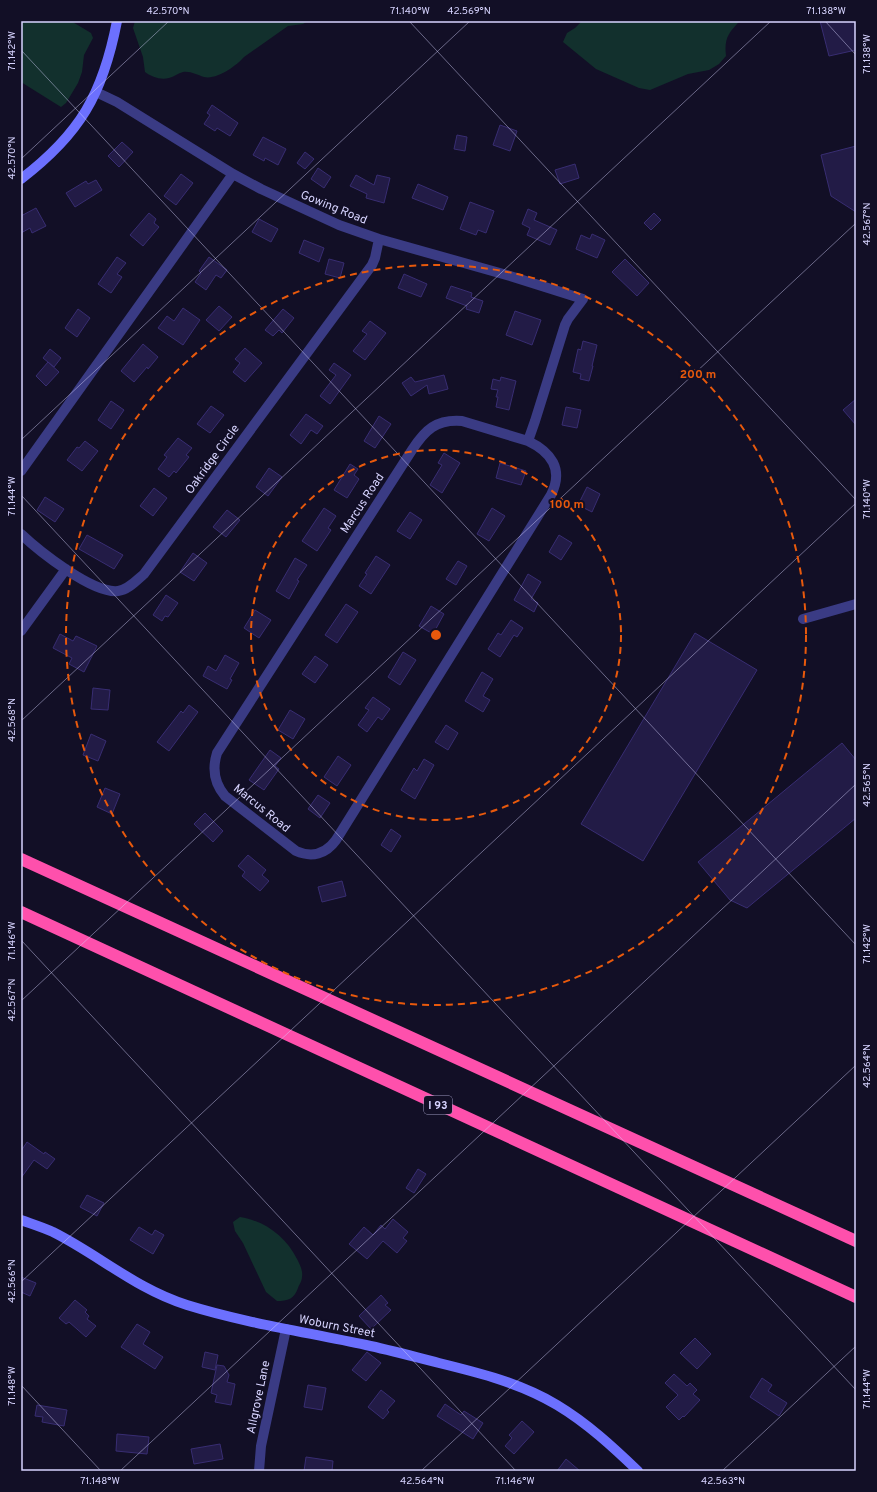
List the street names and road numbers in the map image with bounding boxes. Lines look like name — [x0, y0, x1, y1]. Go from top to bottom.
street label: Gowing Road — [298, 187, 369, 229]
street label: Oakridge Circle — [182, 422, 244, 498]
street label: Marcus Road — [337, 470, 388, 537]
street label: Marcus Road — [230, 781, 293, 837]
road number: I 93 — [424, 1096, 452, 1114]
street label: Woburn Street — [297, 1312, 376, 1342]
street label: Allgrove Lane — [243, 1359, 275, 1435]

